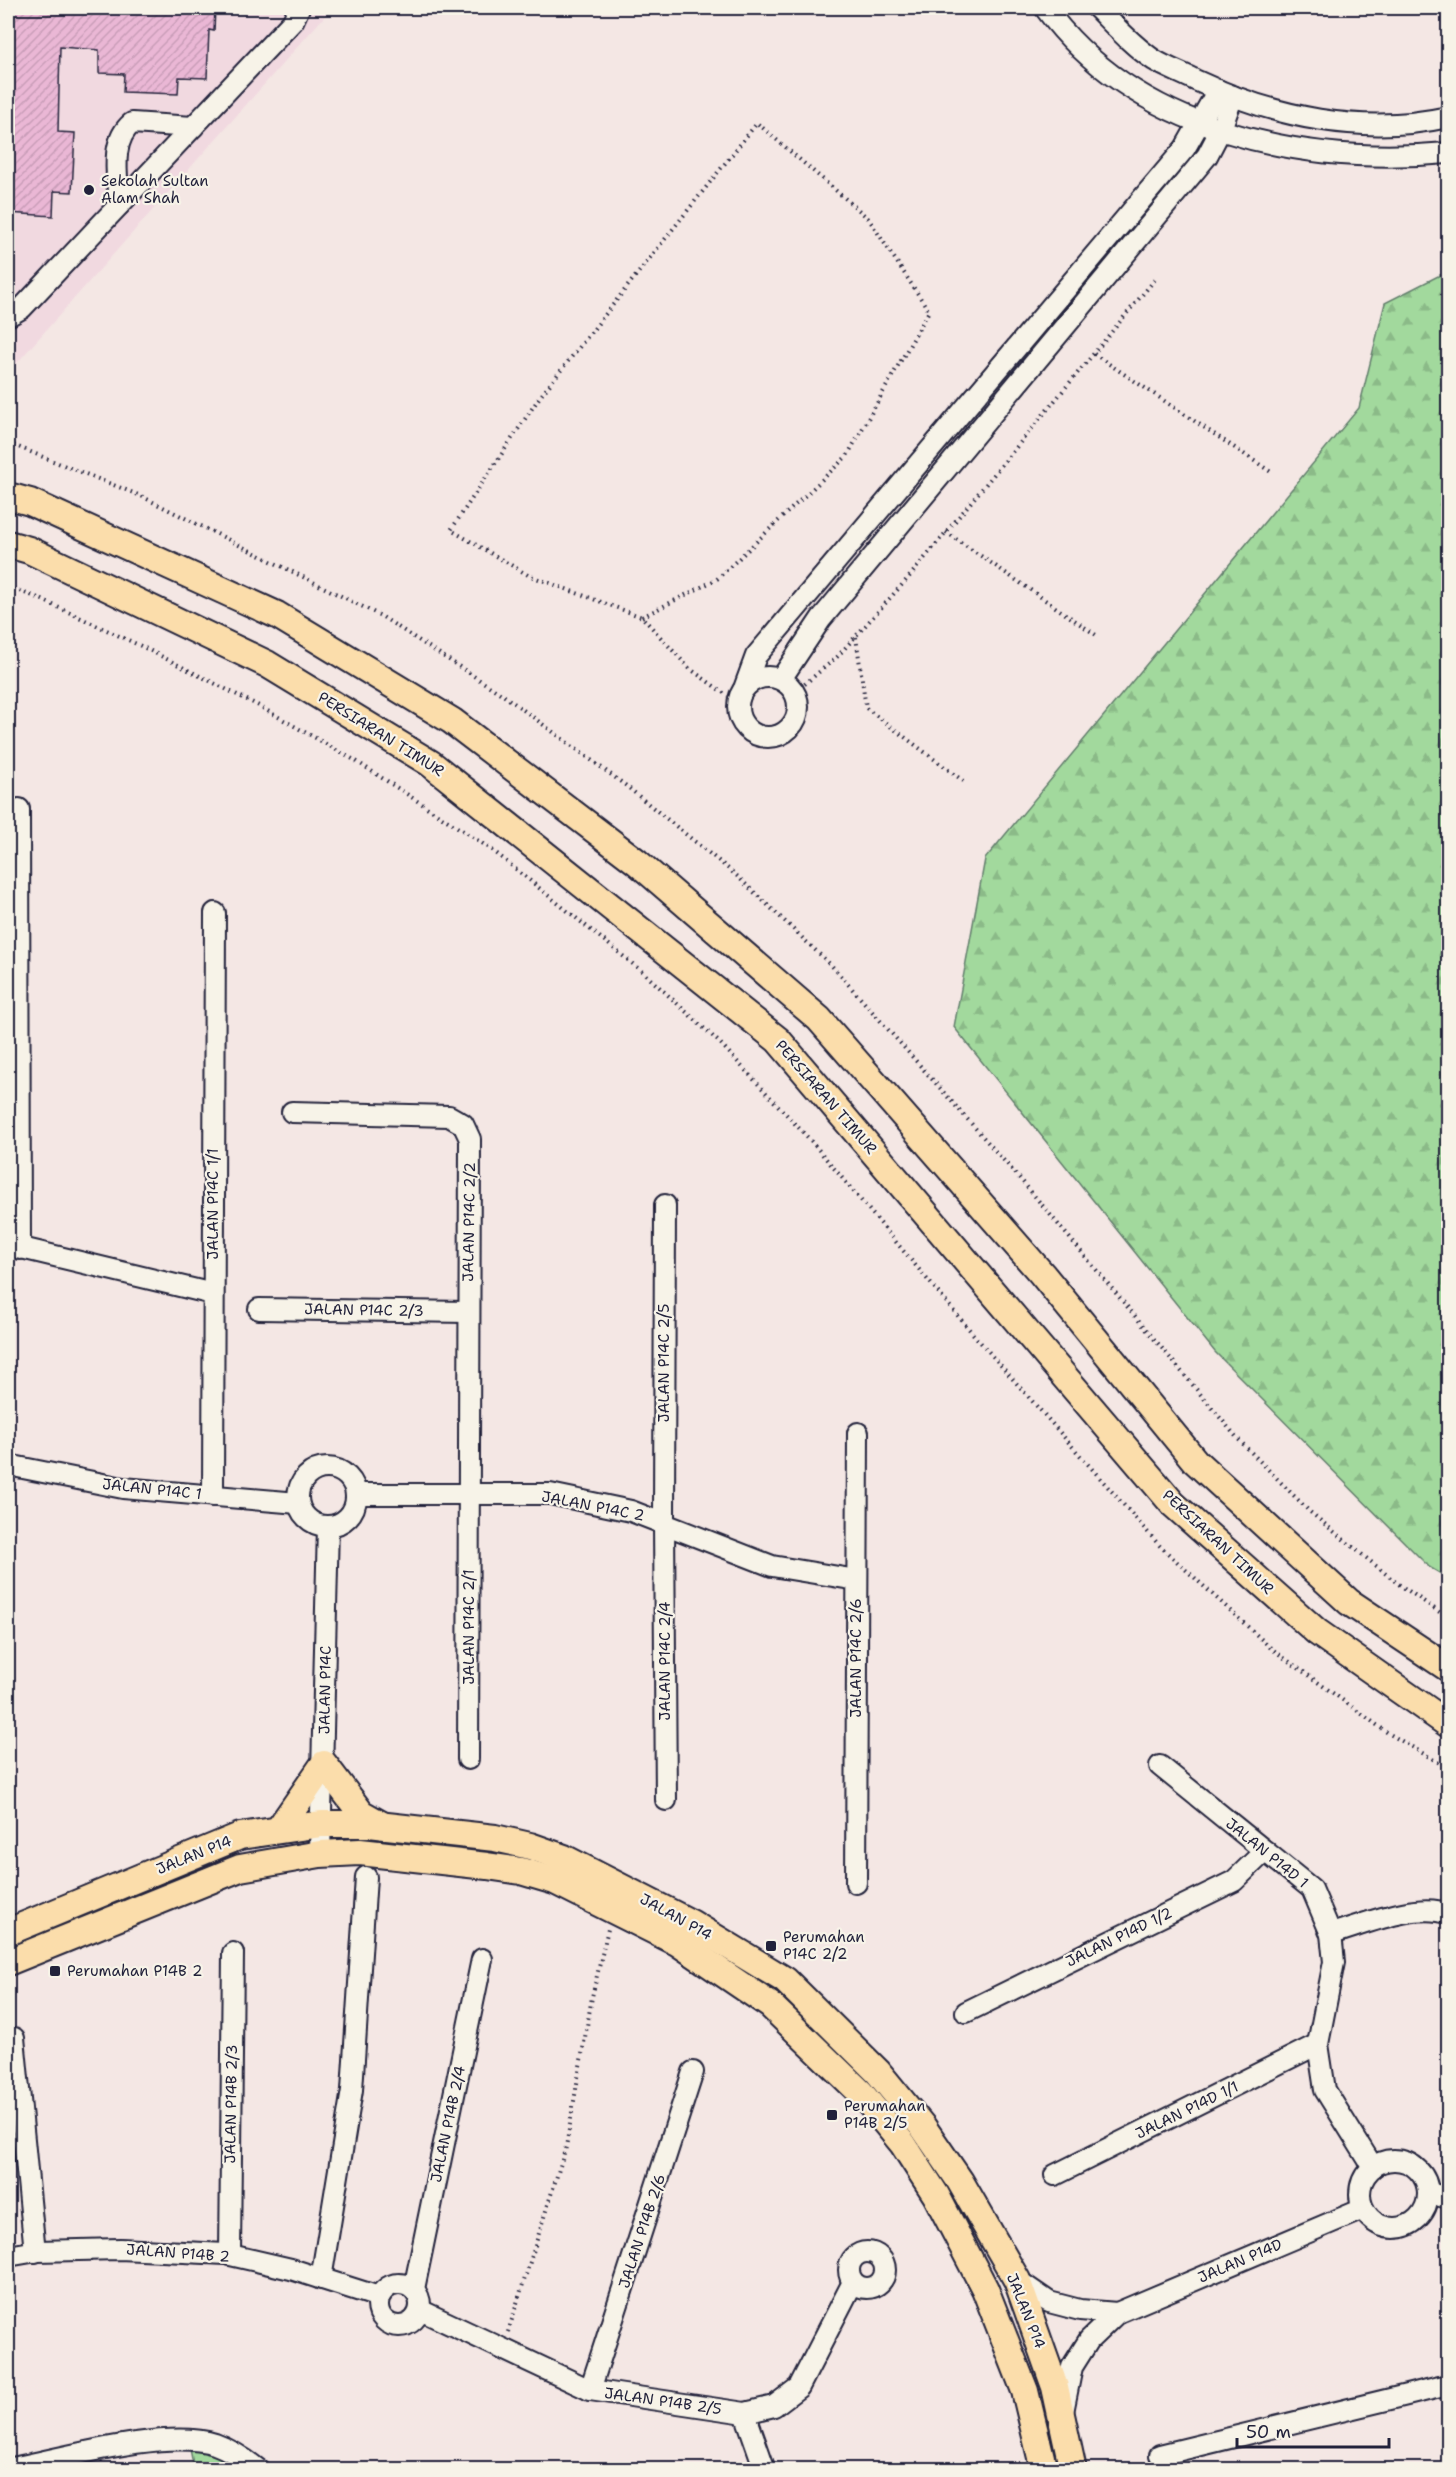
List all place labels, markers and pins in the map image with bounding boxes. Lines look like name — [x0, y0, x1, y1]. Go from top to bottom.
place label: Sekolah Sultan Alam Shah — [101, 171, 208, 208]
marker: Sekolah Sultan Alam Shah — [82, 183, 96, 197]
place label: Perumahan P14C 2/2 — [783, 1927, 864, 1964]
marker: Perumahan P14C 2/2 — [764, 1939, 778, 1953]
place label: Perumahan P14B 2 — [67, 1961, 203, 1981]
marker: Perumahan P14B 2 — [48, 1964, 62, 1978]
place label: Perumahan P14B 2/5 — [844, 2096, 925, 2133]
marker: Perumahan P14B 2/5 — [825, 2108, 839, 2122]

